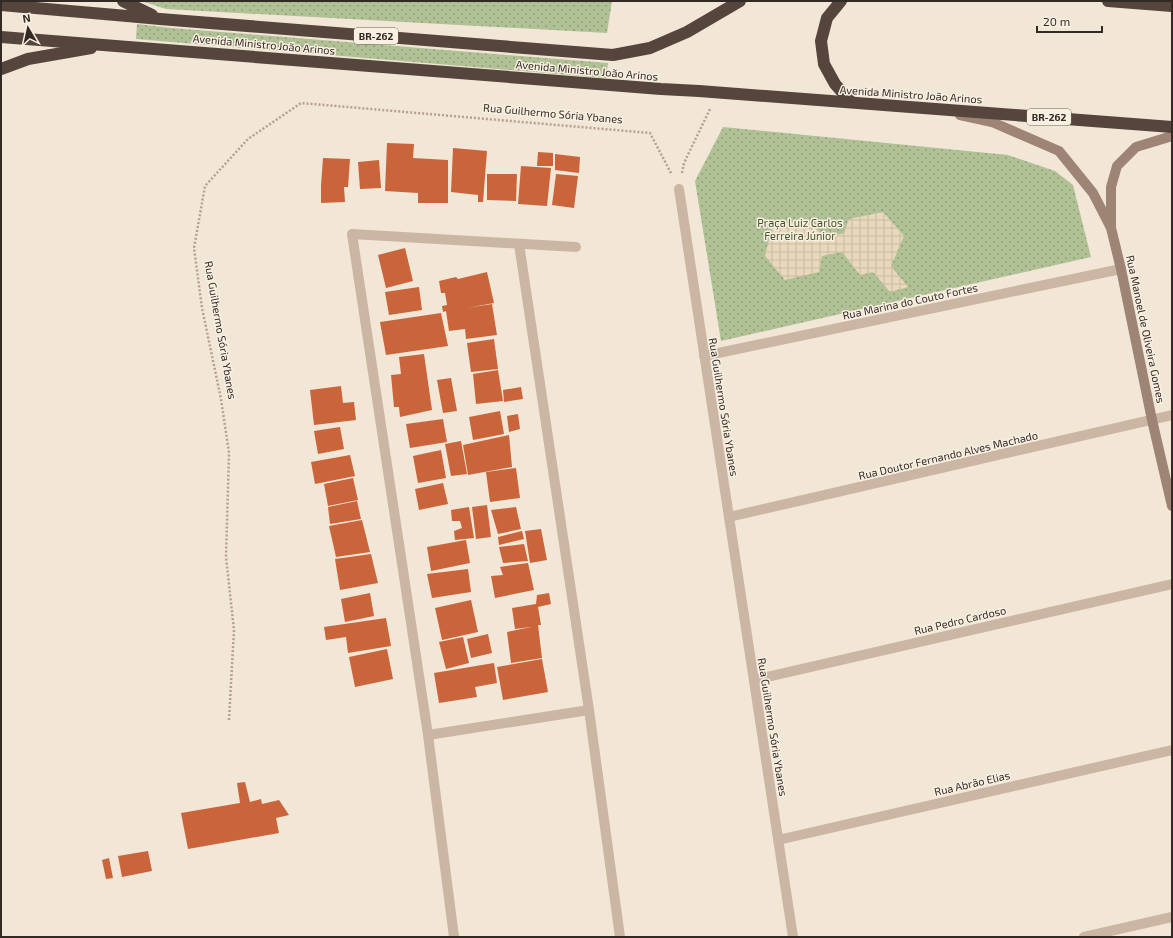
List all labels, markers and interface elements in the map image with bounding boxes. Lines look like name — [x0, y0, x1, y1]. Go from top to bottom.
north arrow — [8, 8, 48, 48]
scale bar — [1037, 8, 1102, 34]
text: N — [21, 11, 31, 25]
text: 20 m — [1043, 14, 1070, 28]
road number: BR-262 — [354, 28, 398, 44]
street label: Avenida Ministro João Arinos — [192, 31, 336, 57]
street label: Avenida Ministro João Arinos — [515, 57, 659, 83]
street label: Avenida Ministro João Arinos — [839, 83, 983, 105]
street label: Rua Guilhermo Sória Ybanes — [483, 100, 624, 126]
road number: BR-262 — [1027, 109, 1071, 125]
park label: Praça Luiz Carlos Ferreira Júnior — [757, 216, 843, 242]
street label: Rua Manoel de Oliveira Gomes — [1124, 254, 1168, 405]
street label: Rua Guilhermo Sória Ybanes — [202, 260, 240, 400]
street label: Rua Marina do Couto Fortes — [841, 280, 979, 322]
street label: Rua Guilhermo Sória Ybanes — [707, 337, 741, 478]
street label: Rua Doutor Fernando Alves Machado — [857, 428, 1039, 482]
street label: Rua Pedro Cardoso — [913, 603, 1007, 637]
street label: Rua Guilhermo Sória Ybanes — [756, 657, 790, 798]
street label: Rua Abrão Elias — [933, 768, 1012, 798]

